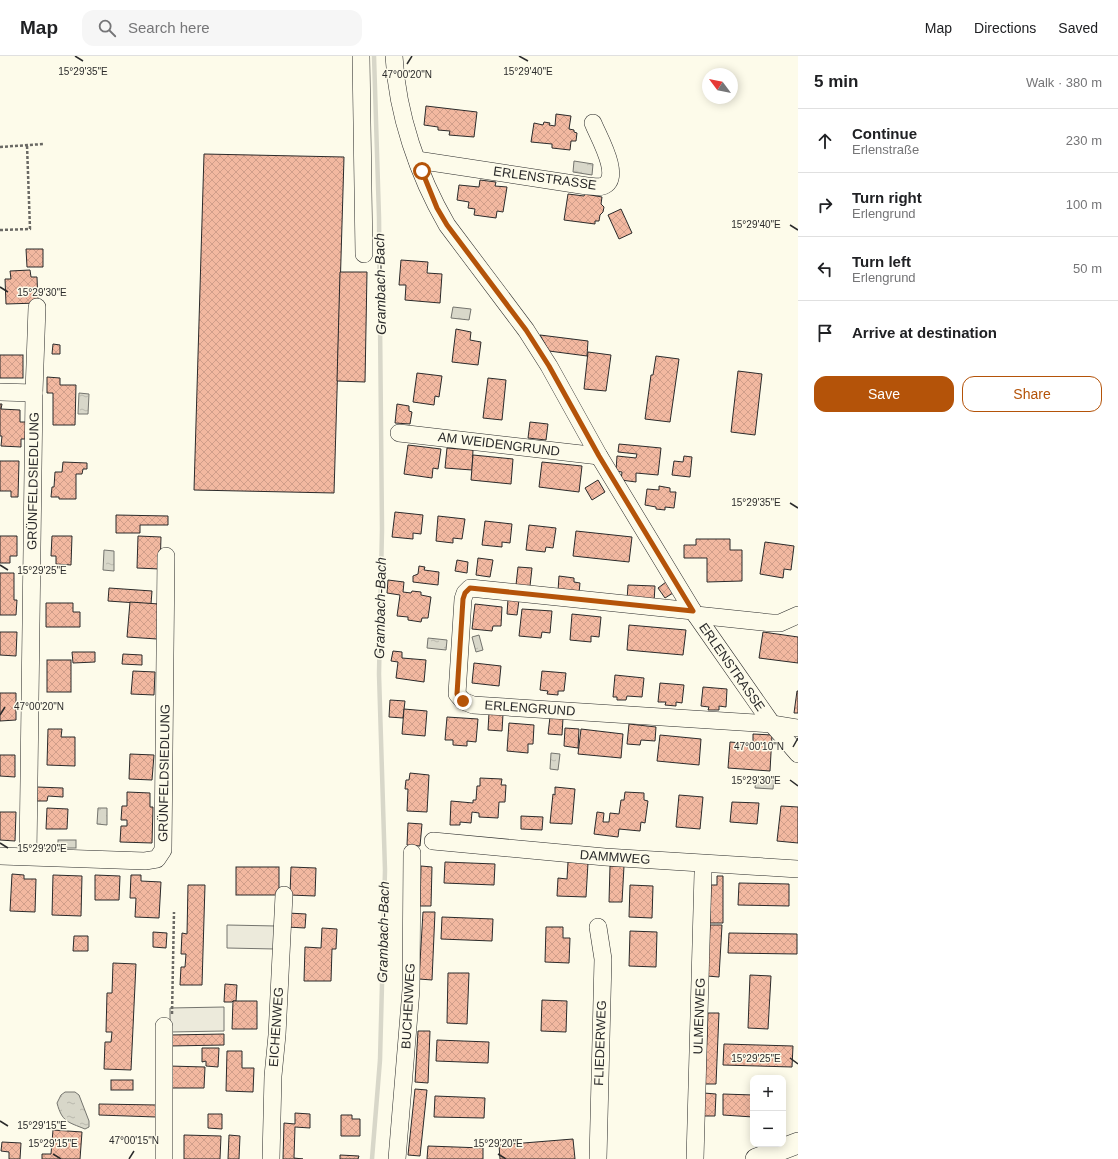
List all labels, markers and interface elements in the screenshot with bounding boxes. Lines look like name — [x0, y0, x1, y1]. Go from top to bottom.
search box — [82, 10, 362, 46]
text: Map — [20, 17, 58, 38]
icon: search — [96, 17, 118, 39]
text: Search here — [128, 19, 210, 36]
text: Map — [925, 20, 952, 36]
text: Directions — [974, 20, 1036, 36]
text: Saved — [1058, 20, 1098, 36]
text: 15°29'35"E — [58, 66, 108, 77]
text: 15°29'40"E — [503, 66, 553, 77]
north arrow — [702, 68, 738, 104]
text: 47°00'20"N — [382, 69, 432, 80]
text: 5 min — [814, 72, 858, 91]
text: Walk · 380 m — [1026, 75, 1102, 90]
text: Continue — [852, 125, 917, 142]
icon: ahead — [814, 130, 836, 152]
text: 230 m — [1066, 133, 1102, 148]
text: Erlenstraße — [852, 142, 919, 157]
route start — [413, 162, 431, 180]
street label: ERLENSTRASSE — [492, 163, 598, 193]
text: Turn right — [852, 189, 922, 206]
icon: right — [814, 194, 836, 216]
text: 100 m — [1066, 197, 1102, 212]
text: Erlengrund — [852, 206, 916, 221]
text: 15°29'40"E — [731, 219, 781, 230]
water label: Grambach-Bach — [371, 233, 389, 335]
text: Turn left — [852, 253, 911, 270]
icon: left — [814, 258, 836, 280]
text: 50 m — [1073, 261, 1102, 276]
text: Erlengrund — [852, 270, 916, 285]
text: 15°29'30"E — [17, 287, 67, 298]
icon: arrive — [814, 322, 836, 344]
text: Arrive at destination — [852, 324, 997, 341]
button: Save — [814, 376, 954, 412]
button: Share — [962, 376, 1102, 412]
street label: GRÜNFELDSIEDLUNG — [24, 412, 42, 550]
street label: AM WEIDENGRUND — [437, 429, 561, 459]
text: 15°29'35"E — [731, 497, 781, 508]
water label: Grambach-Bach — [371, 557, 389, 659]
text: 15°29'25"E — [17, 565, 67, 576]
street label: ERLENSTRASSE — [696, 620, 768, 714]
route end — [454, 692, 472, 710]
street label: ERLENGRUND — [484, 697, 576, 719]
text: 47°00'20"N — [14, 701, 64, 712]
street label: GRÜNFELDSIEDLUNG — [155, 704, 173, 842]
text: 47°00'10"N — [734, 741, 784, 752]
text: 15°29'30"E — [731, 775, 781, 786]
text: 15°29'20"E — [17, 843, 67, 854]
street label: DAMMWEG — [579, 847, 651, 867]
water label: Grambach-Bach — [374, 881, 392, 983]
street label: BUCHENWEG — [398, 963, 418, 1049]
street label: ULMENWEG — [690, 977, 708, 1055]
street label: EICHENWEG — [266, 986, 286, 1068]
street label: FLIEDERWEG — [591, 1000, 609, 1086]
text: 15°29'25"E — [731, 1053, 781, 1064]
map controls — [750, 1075, 786, 1147]
button: + — [750, 1075, 786, 1111]
button: − — [750, 1111, 786, 1147]
text: 15°29'15"E — [17, 1120, 67, 1131]
text: 47°00'15"N — [109, 1135, 159, 1146]
text: 15°29'15"E — [28, 1138, 78, 1149]
text: 15°29'20"E — [473, 1138, 523, 1149]

